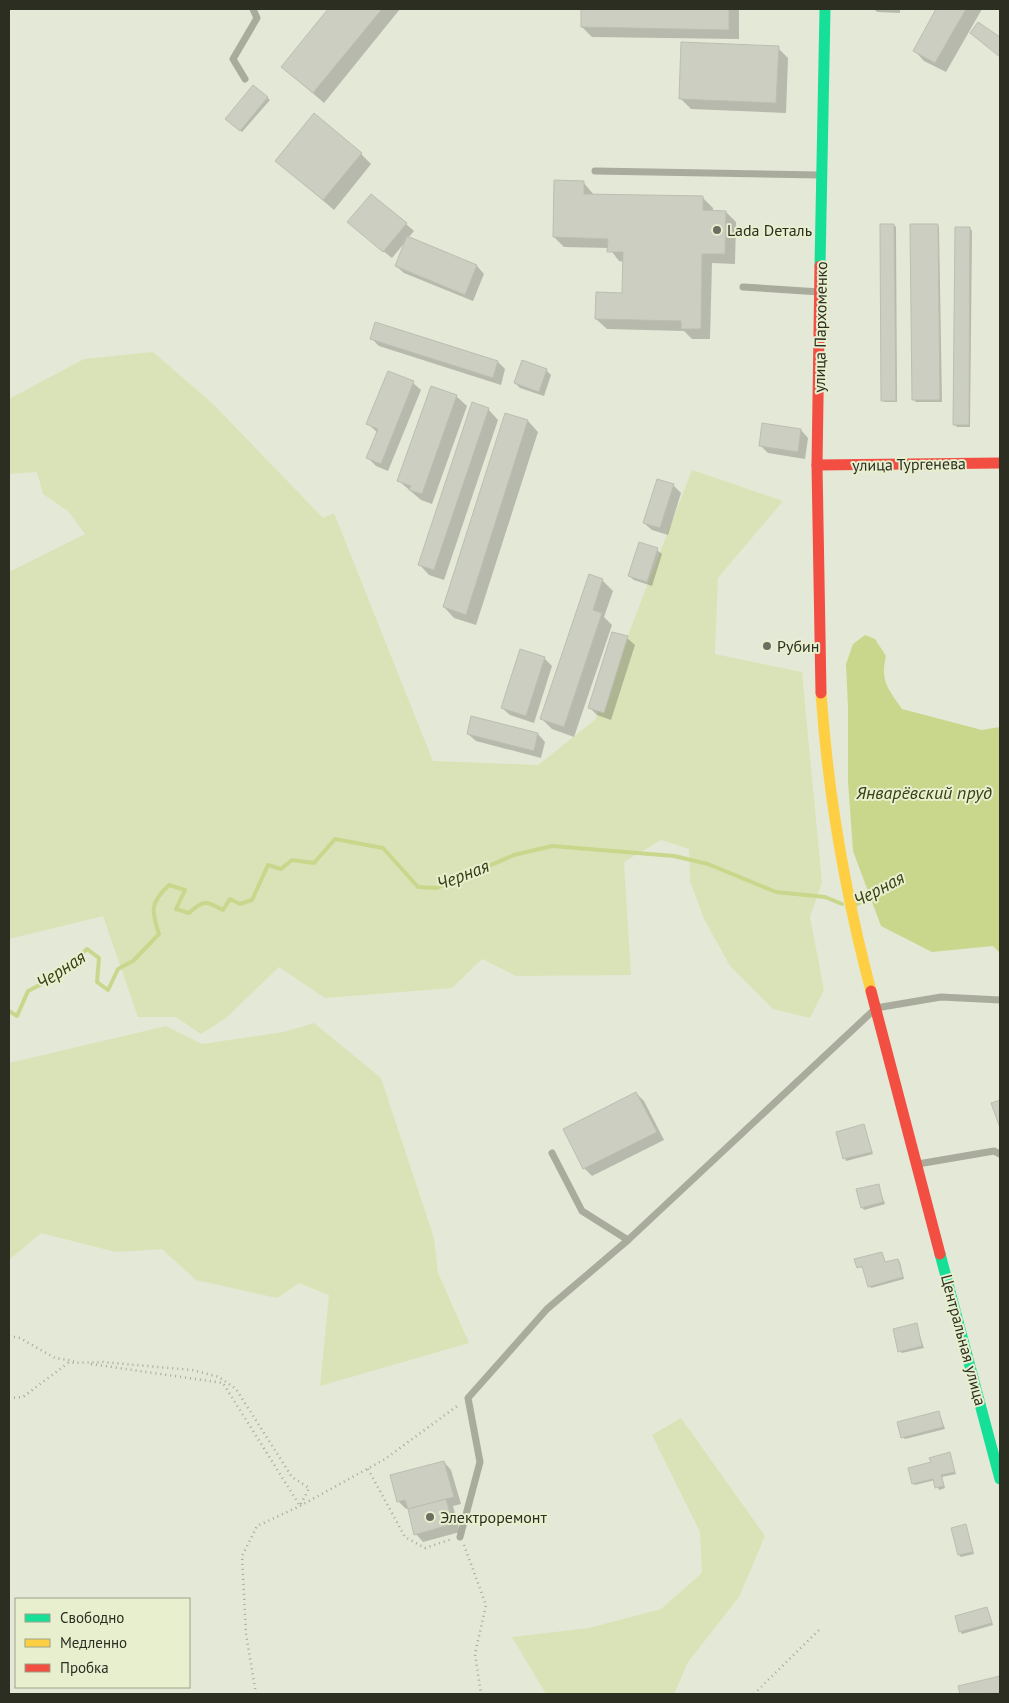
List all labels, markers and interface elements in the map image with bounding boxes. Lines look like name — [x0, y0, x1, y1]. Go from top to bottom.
place label: Lada Dеталь — [727, 220, 812, 240]
marker: Lada Dеталь — [711, 224, 723, 236]
street label: улица Пархоменко — [809, 261, 831, 393]
street label: улица Тургенева — [852, 453, 966, 475]
place label: Рубин — [777, 636, 819, 656]
marker: Рубин — [761, 640, 773, 652]
water label: Январёвский пруд — [855, 781, 992, 804]
water label: Черная — [433, 854, 493, 895]
water label: Черная — [849, 865, 909, 911]
water label: Черная — [32, 945, 90, 994]
street label: Центральная улица — [937, 1272, 991, 1408]
place label: Электроремонт — [440, 1507, 547, 1527]
marker: Электроремонт — [424, 1511, 436, 1523]
legend — [15, 1598, 190, 1688]
text: Свободно — [60, 1608, 124, 1627]
text: Медленно — [60, 1633, 127, 1652]
text: Пробка — [60, 1658, 109, 1677]

